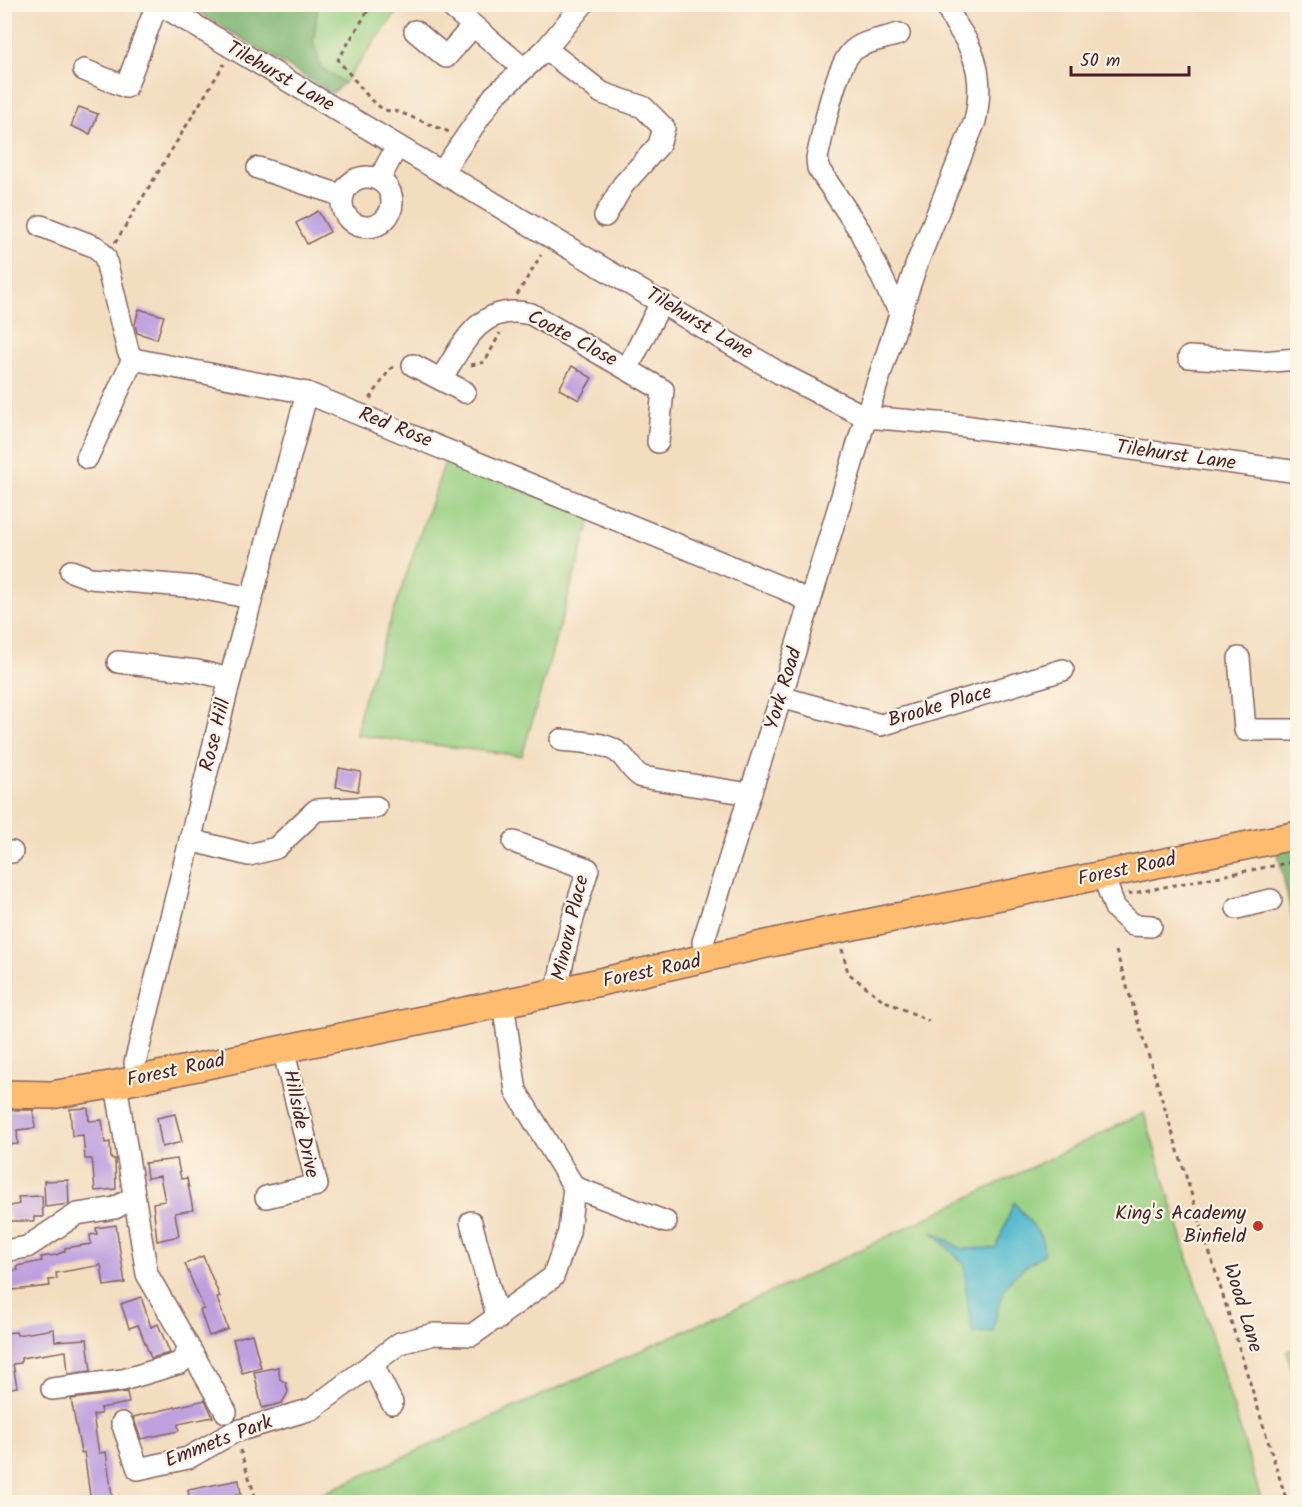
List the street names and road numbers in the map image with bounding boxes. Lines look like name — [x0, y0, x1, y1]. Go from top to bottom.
street label: Tilehurst Lane — [220, 33, 340, 121]
street label: Tilehurst Lane — [639, 279, 759, 369]
street label: Coote Close — [521, 302, 623, 376]
street label: Red Rose — [353, 399, 437, 457]
street label: Tilehurst Lane — [1114, 432, 1238, 480]
street label: York Road — [756, 643, 812, 734]
street label: Brooke Place — [884, 677, 996, 737]
street label: Rose Hill — [191, 695, 241, 775]
street label: Forest Road — [1075, 844, 1180, 896]
street label: Minoru Place — [543, 872, 599, 984]
street label: Forest Road — [600, 946, 705, 998]
street label: Forest Road — [124, 1045, 229, 1097]
street label: Hillside Drive — [273, 1067, 327, 1181]
street label: Wood Lane — [1213, 1259, 1271, 1357]
street label: Emmets Park — [160, 1407, 278, 1477]

